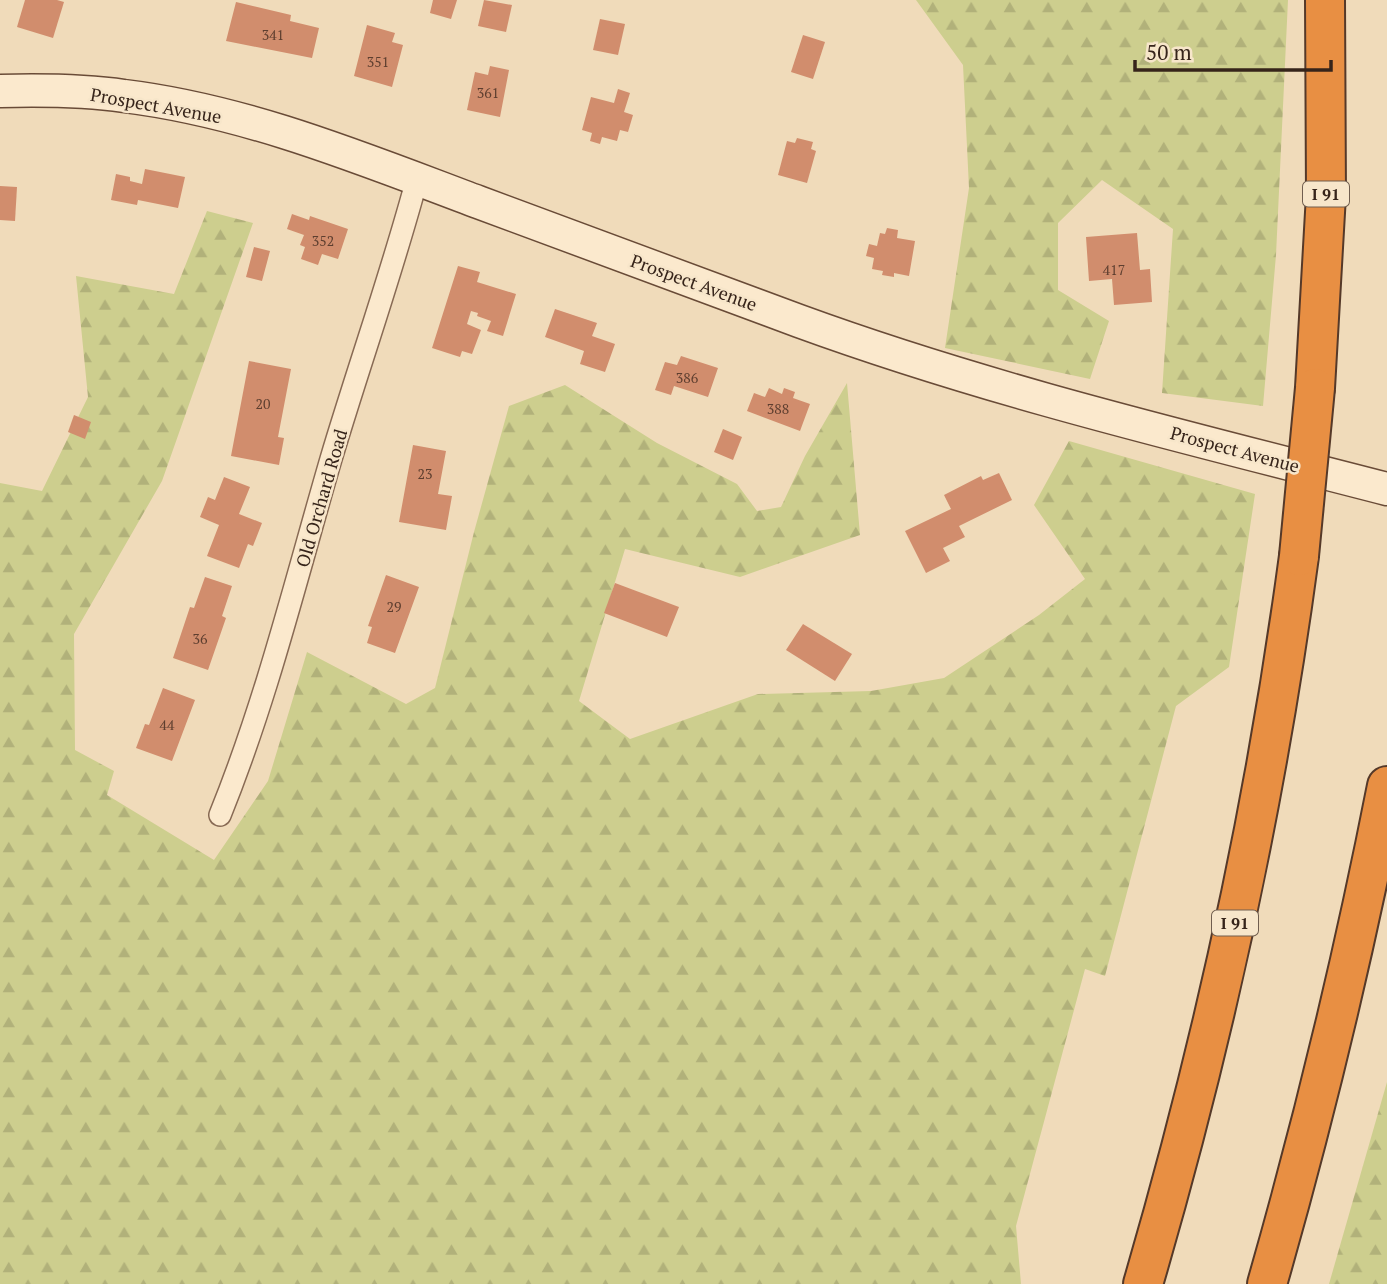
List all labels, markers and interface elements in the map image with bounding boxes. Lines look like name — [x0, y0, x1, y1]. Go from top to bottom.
house number: 341 — [262, 25, 284, 44]
scale bar — [1135, 28, 1331, 72]
text: 50 m — [1146, 38, 1192, 66]
house number: 351 — [367, 52, 389, 71]
street label: Prospect Avenue — [89, 82, 223, 128]
house number: 361 — [477, 83, 499, 102]
road number: I 91 — [1303, 182, 1349, 206]
house number: 352 — [312, 231, 334, 250]
street label: Prospect Avenue — [628, 248, 760, 316]
house number: 417 — [1103, 260, 1125, 279]
house number: 386 — [676, 368, 699, 387]
house number: 20 — [256, 394, 270, 413]
house number: 388 — [767, 399, 789, 418]
street label: Prospect Avenue — [1168, 420, 1302, 478]
street label: Old Orchard Road — [290, 426, 352, 570]
house number: 23 — [418, 464, 432, 483]
house number: 29 — [387, 597, 401, 616]
house number: 36 — [193, 629, 208, 648]
house number: 44 — [160, 715, 175, 734]
road number: I 91 — [1212, 911, 1258, 936]

